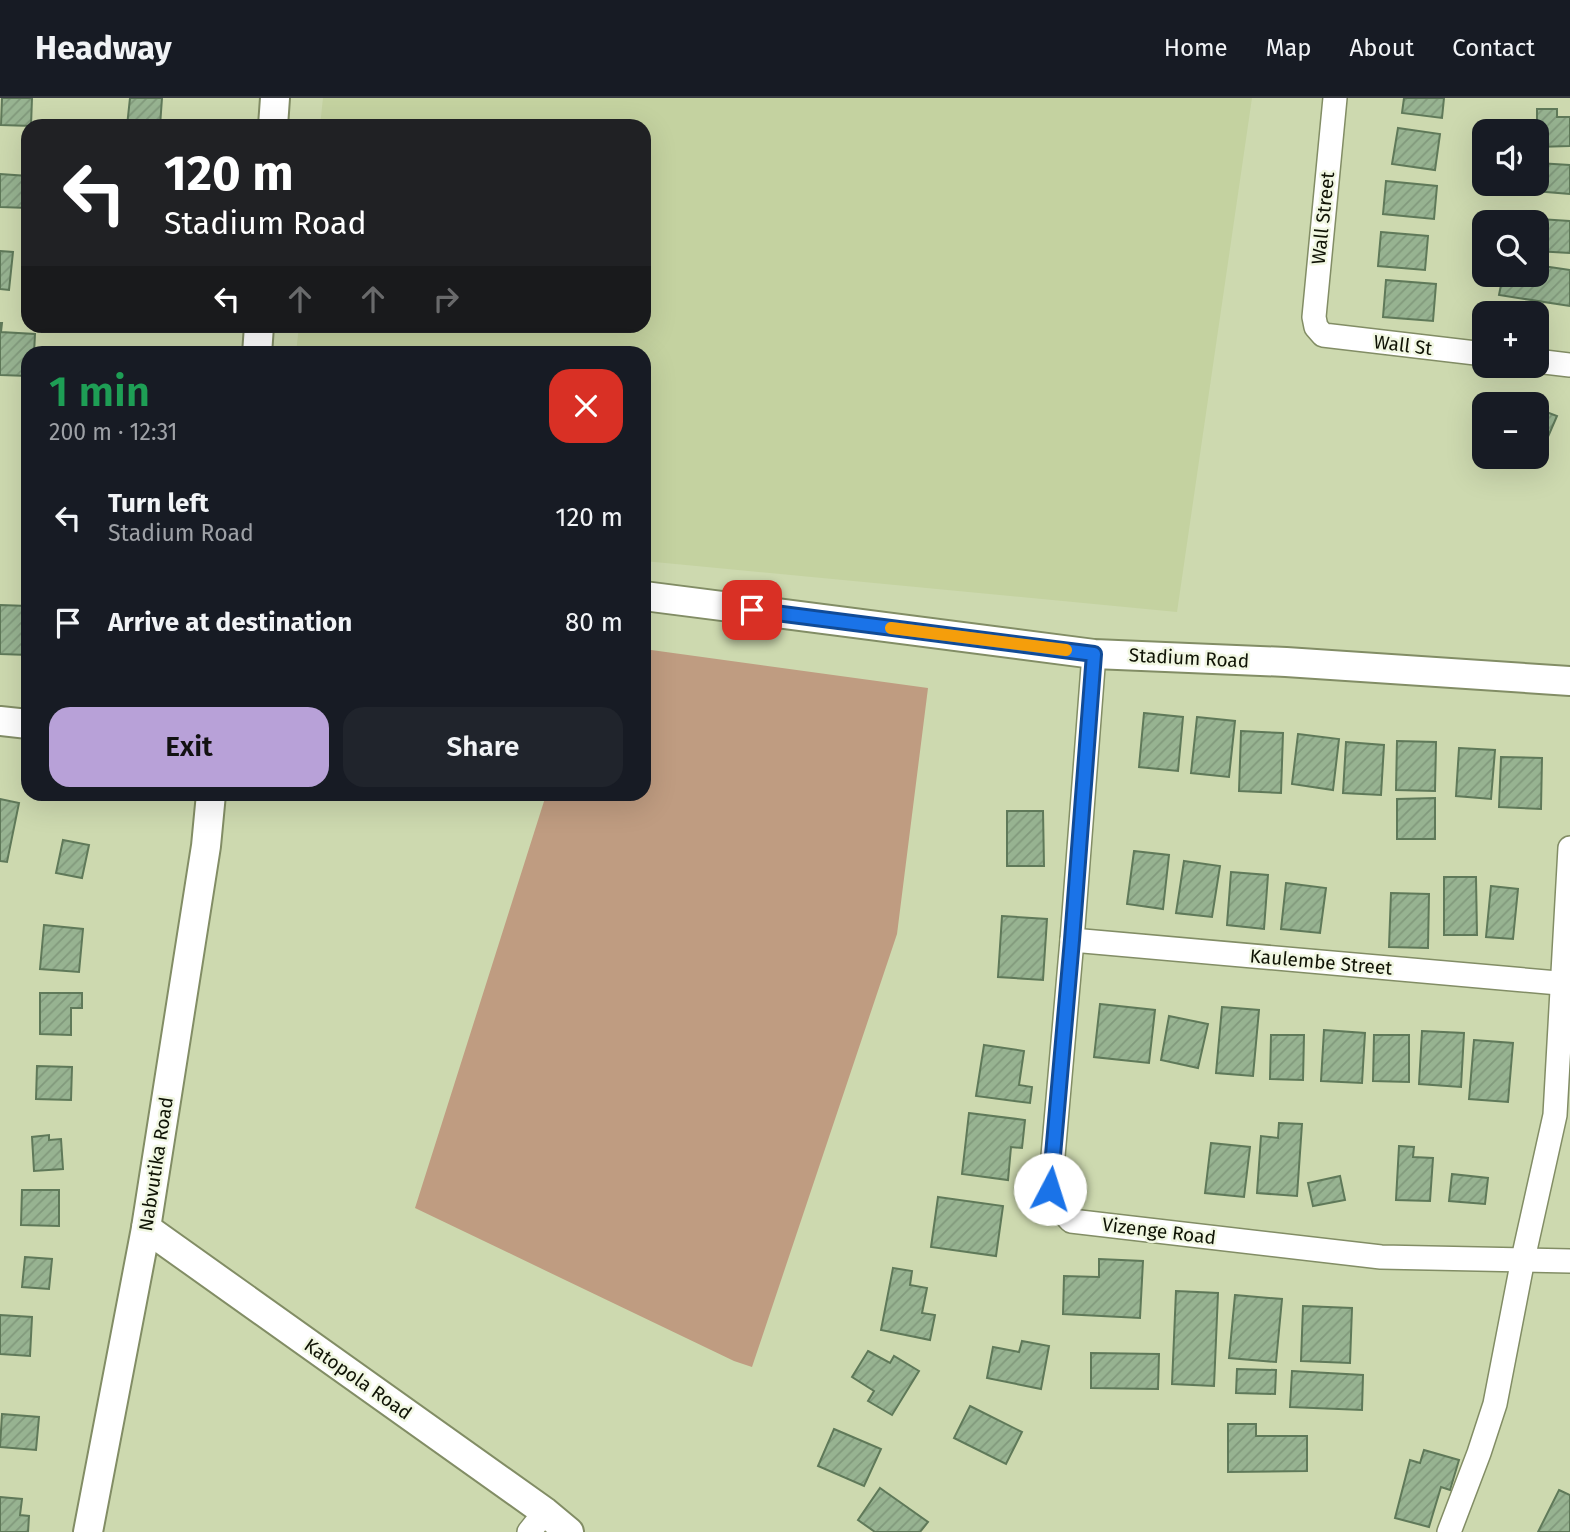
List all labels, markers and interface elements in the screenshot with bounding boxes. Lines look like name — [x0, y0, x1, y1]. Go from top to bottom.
text: Headway — [35, 28, 172, 68]
text: Home — [1164, 34, 1228, 62]
text: Map — [1266, 34, 1312, 62]
text: About — [1350, 34, 1414, 62]
text: Contact — [1452, 34, 1535, 62]
map controls — [1472, 119, 1549, 469]
button: sound — [1472, 119, 1549, 196]
text: 120 m — [164, 144, 294, 203]
icon: left — [49, 147, 140, 238]
street label: Wall Street — [1307, 170, 1339, 265]
text: Stadium Road — [164, 204, 367, 242]
button: search — [1472, 210, 1549, 287]
icon: left — [208, 280, 246, 318]
icon: ahead — [281, 280, 319, 318]
icon: ahead — [354, 280, 392, 318]
icon: right — [427, 280, 465, 318]
button: + — [1472, 301, 1549, 378]
street label: Wall St — [1372, 330, 1434, 360]
text: 1 min — [49, 367, 150, 417]
button: close — [549, 369, 623, 443]
button: − — [1472, 392, 1549, 469]
text: 200 m · 12:31 — [49, 418, 178, 446]
text: Turn left — [108, 488, 209, 519]
icon: left — [49, 499, 87, 537]
text: 120 m — [555, 502, 623, 533]
text: Stadium Road — [108, 519, 254, 547]
pin — [722, 580, 782, 640]
icon: arrive — [733, 591, 771, 629]
icon: arrive — [49, 604, 87, 642]
text: Arrive at destination — [108, 607, 352, 638]
text: 80 m — [565, 607, 623, 638]
street label: Stadium Road — [1128, 643, 1250, 673]
button: Exit — [49, 707, 329, 787]
button: Share — [343, 707, 623, 787]
street label: Kaulembe Street — [1249, 944, 1393, 980]
street label: Nabvutika Road — [134, 1095, 178, 1233]
position arrow — [1013, 1152, 1087, 1226]
street label: Vizenge Road — [1101, 1213, 1217, 1249]
street label: Katopola Road — [300, 1333, 416, 1425]

